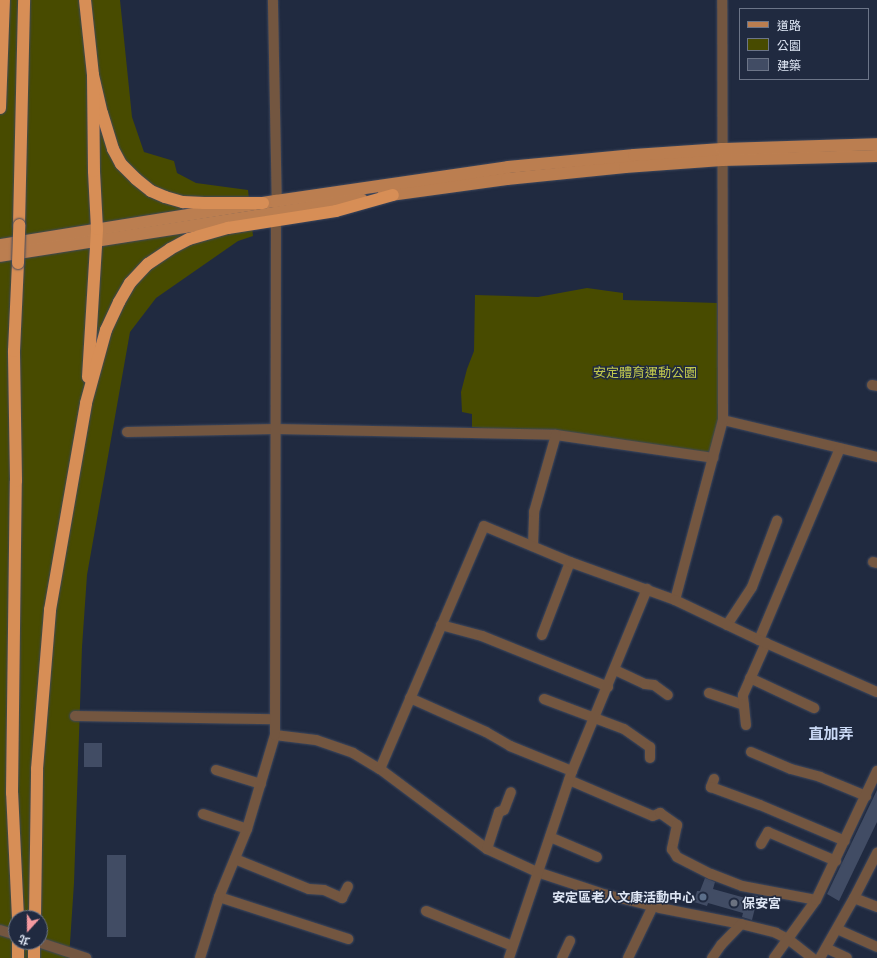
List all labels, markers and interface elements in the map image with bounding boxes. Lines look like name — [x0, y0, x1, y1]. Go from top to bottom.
legend — [739, 8, 869, 80]
text: 道路 — [777, 18, 801, 32]
text: 公園 — [777, 38, 801, 52]
text: 建築 — [777, 58, 801, 72]
park label: 安定體育運動公園 — [593, 364, 697, 380]
district label: 直加弄 — [809, 725, 853, 743]
place label: 安定區老人文康活動中心 — [552, 889, 695, 905]
marker: 安定區老人文康活動中心 — [698, 892, 708, 902]
place label: 保安宮 — [742, 895, 781, 911]
marker: 保安宮 — [729, 898, 739, 908]
north arrow — [8, 910, 48, 950]
text: 北 — [16, 933, 31, 949]

